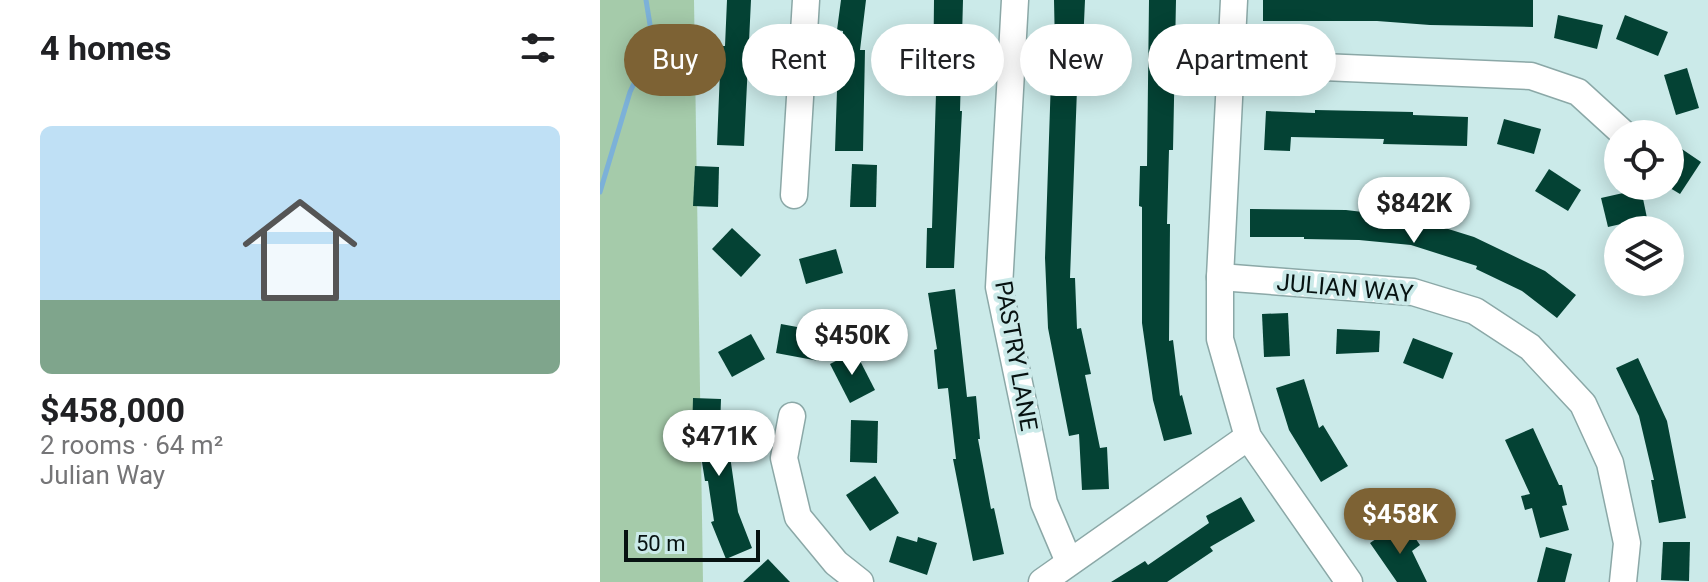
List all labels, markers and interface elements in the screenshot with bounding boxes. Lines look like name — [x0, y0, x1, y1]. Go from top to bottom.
chip: Buy — [624, 24, 726, 96]
chip: Rent — [742, 24, 855, 96]
chip: Filters — [871, 24, 1004, 96]
chip: New — [1020, 24, 1132, 96]
chip: Apartment — [1148, 24, 1336, 96]
icon: filters — [516, 26, 560, 70]
text: 4 homes — [40, 28, 171, 68]
map controls — [1604, 120, 1684, 296]
button: locate — [1604, 120, 1684, 200]
pin: $842K — [1358, 177, 1470, 245]
icon: home — [228, 178, 372, 322]
text: $842K — [1376, 188, 1452, 218]
button: layers — [1604, 216, 1684, 296]
street label: JULIAN WAY — [1276, 268, 1415, 308]
street label: PASTRY LANE — [989, 279, 1043, 433]
pin: $450K — [796, 309, 908, 377]
text: $450K — [814, 320, 890, 350]
text: $458,000 — [40, 390, 185, 430]
pin: $471K — [663, 410, 775, 478]
text: $471K — [681, 421, 757, 451]
text: 2 rooms · 64 m² — [40, 430, 223, 460]
text: Julian Way — [40, 460, 165, 490]
pin: $458K — [1344, 488, 1456, 556]
text: $458K — [1362, 499, 1438, 529]
scale bar — [624, 526, 760, 562]
text: 50 m — [636, 531, 685, 556]

